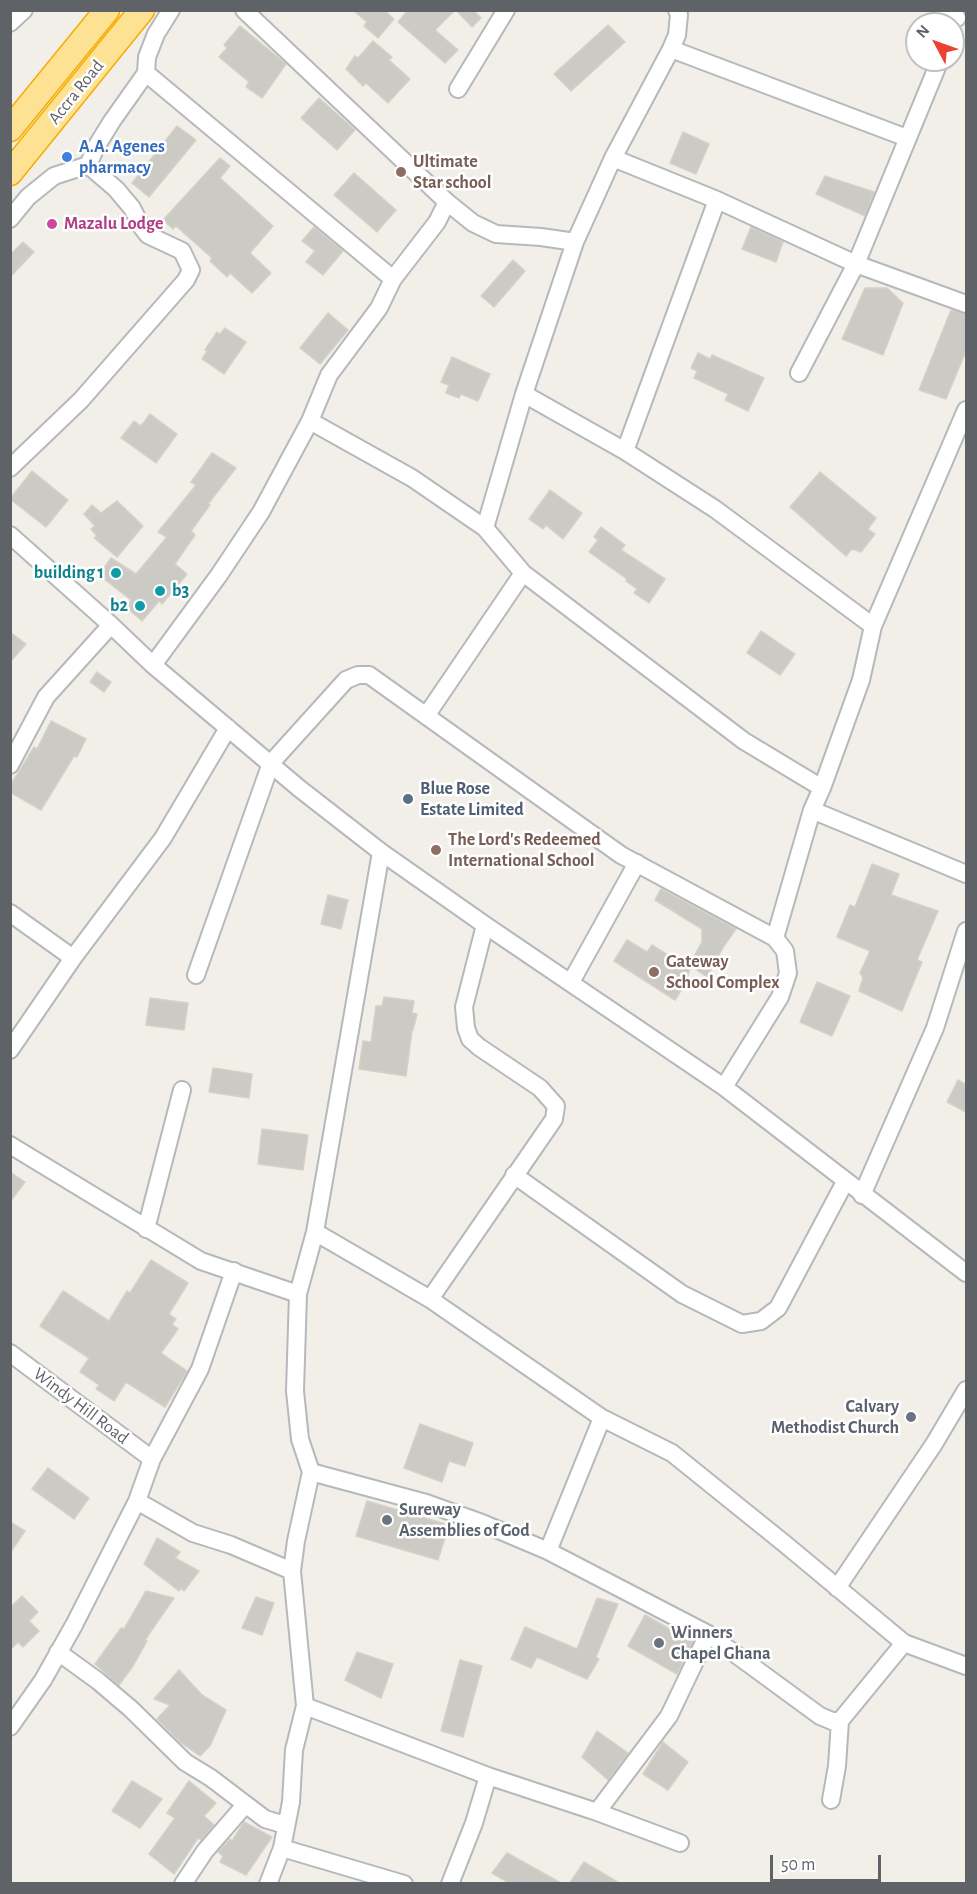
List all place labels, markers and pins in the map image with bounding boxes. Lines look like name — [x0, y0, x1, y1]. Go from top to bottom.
place label: A.A. Agenes pharmacy — [79, 136, 165, 178]
marker: A.A. Agenes pharmacy — [60, 150, 74, 164]
place label: Ultimate Star school — [413, 151, 491, 194]
marker: Ultimate Star school — [394, 165, 408, 179]
place label: Mazalu Lodge — [64, 213, 163, 235]
marker: Mazalu Lodge — [45, 217, 59, 231]
place label: building 1 — [34, 562, 104, 584]
marker: building 1 — [109, 566, 123, 580]
place label: b3 — [172, 580, 189, 602]
marker: b3 — [153, 584, 167, 598]
place label: b2 — [110, 595, 128, 617]
marker: b2 — [133, 599, 147, 613]
place label: Blue Rose Estate Limited — [420, 778, 524, 820]
marker: Blue Rose Estate Limited — [401, 792, 415, 806]
place label: The Lord's Redeemed International School — [448, 829, 601, 872]
marker: The Lord's Redeemed International School — [429, 843, 443, 857]
place label: Gateway School Complex — [666, 951, 780, 994]
marker: Gateway School Complex — [647, 965, 661, 979]
place label: Calvary Methodist Church — [771, 1396, 899, 1438]
marker: Calvary Methodist Church — [904, 1410, 918, 1424]
place label: Sureway Assemblies of God — [399, 1499, 530, 1541]
marker: Sureway Assemblies of God — [380, 1513, 394, 1527]
place label: Winners Chapel Ghana — [671, 1622, 771, 1664]
marker: Winners Chapel Ghana — [652, 1636, 666, 1650]

